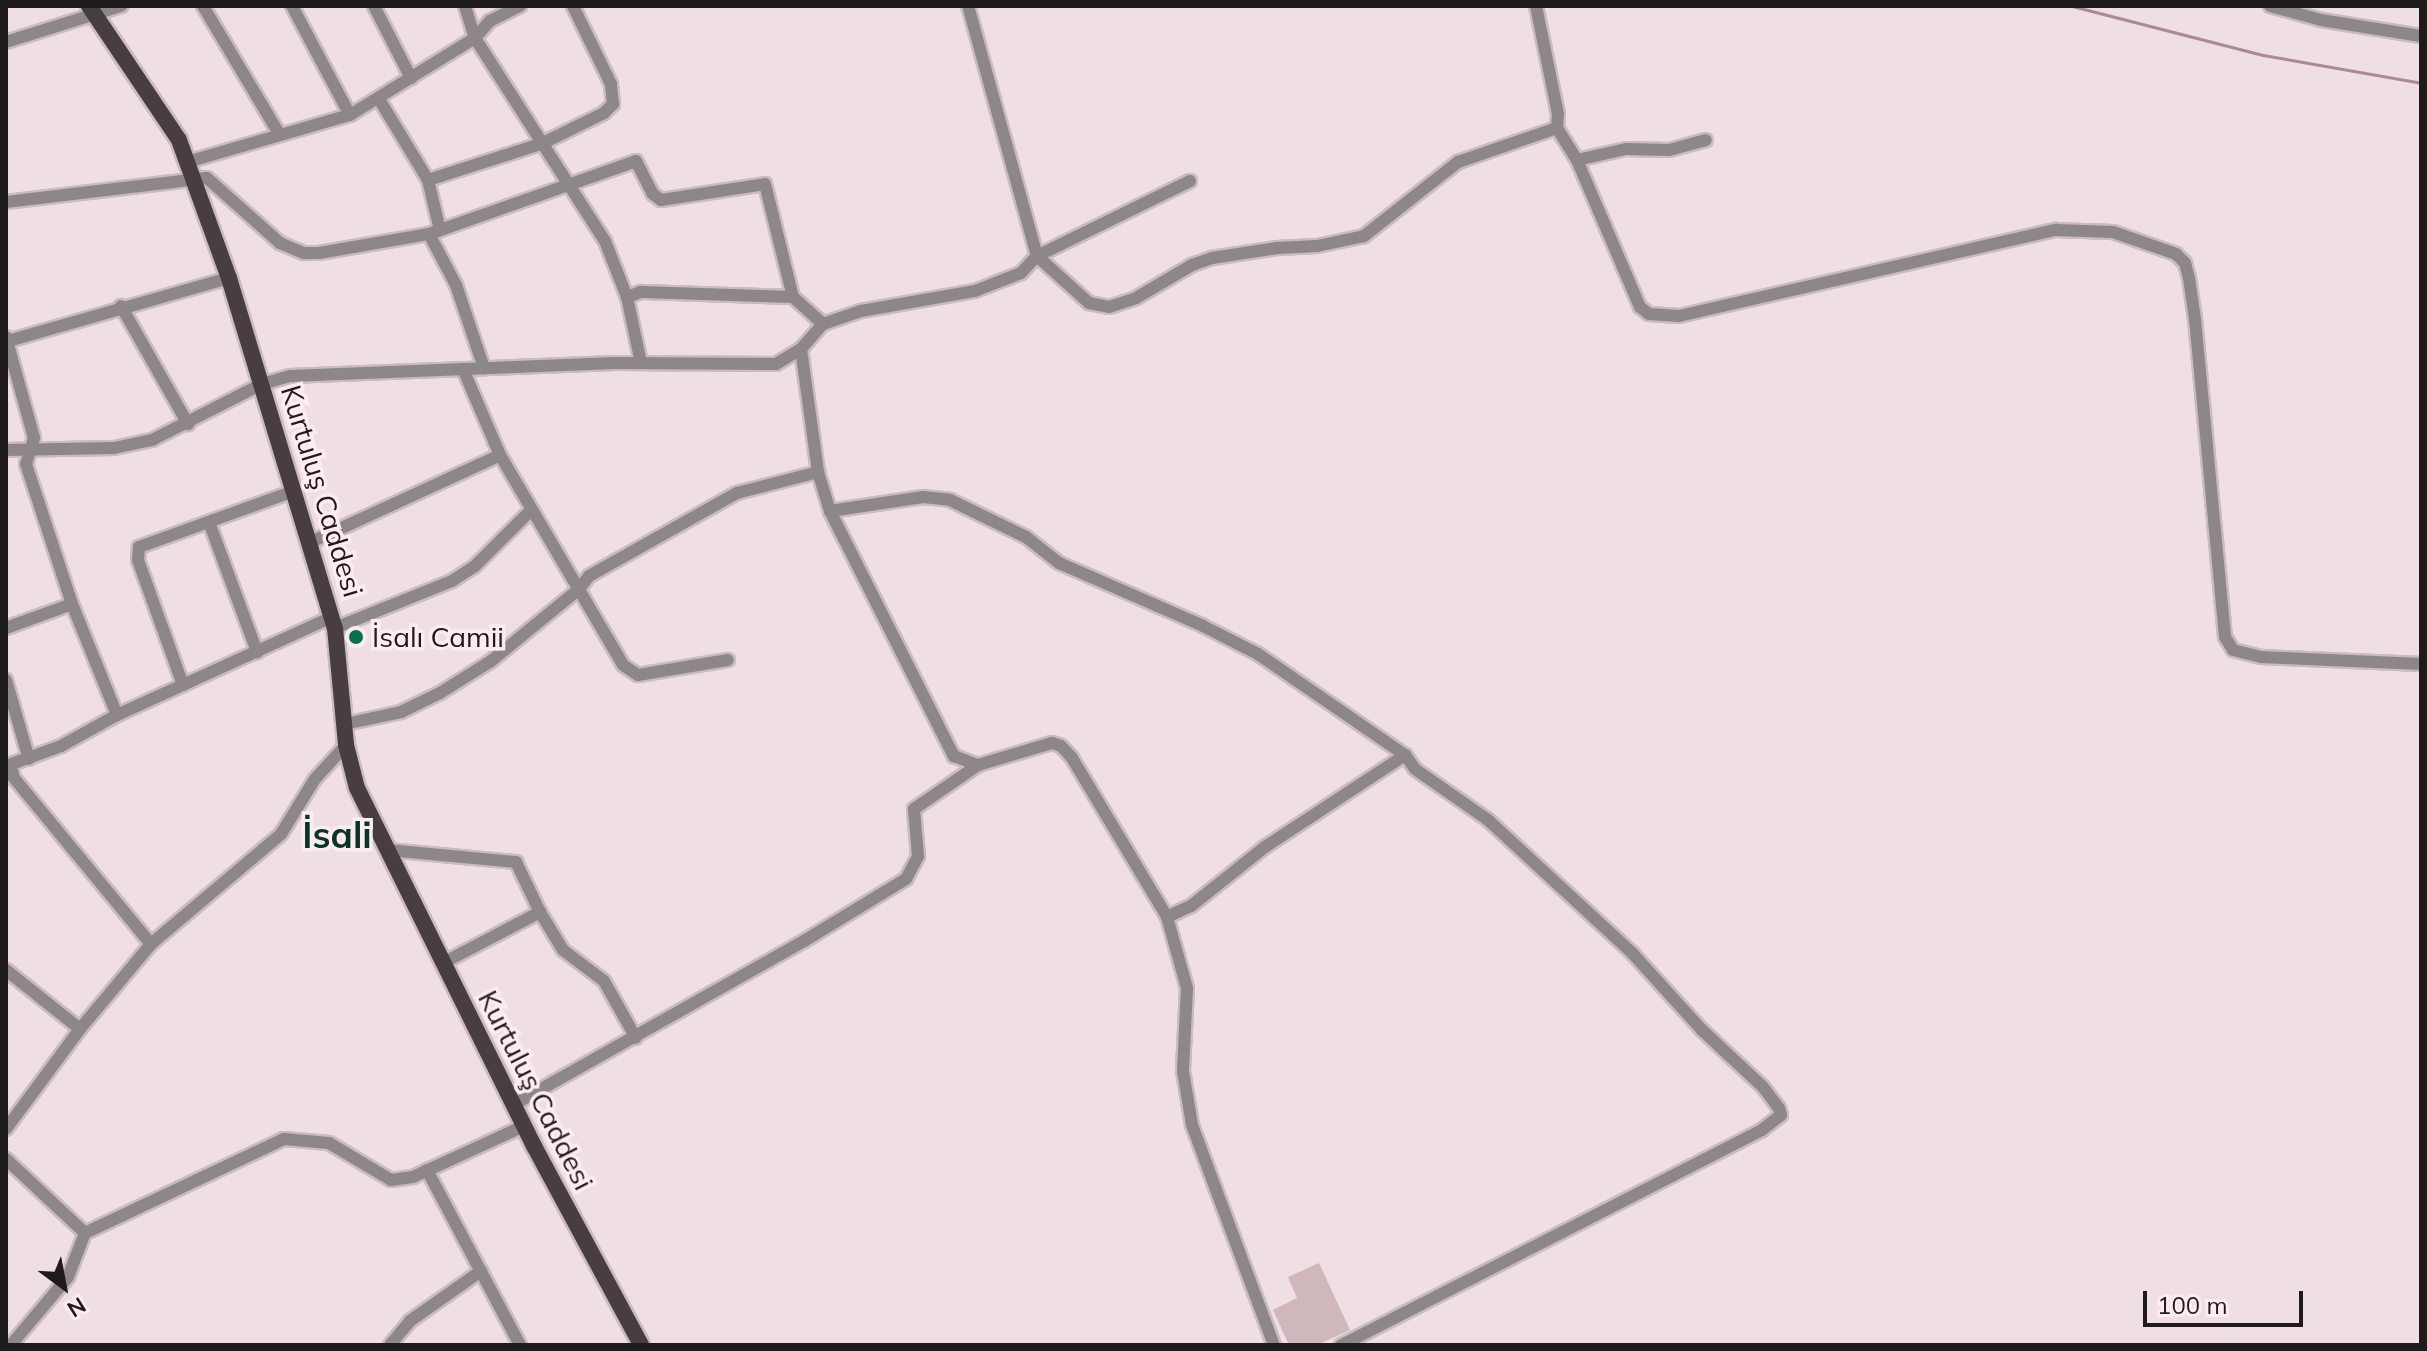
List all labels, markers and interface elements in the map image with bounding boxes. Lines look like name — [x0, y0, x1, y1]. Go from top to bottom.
street label: Kurtuluş Caddesi — [274, 381, 370, 601]
place label: İsalı Camii — [372, 620, 504, 654]
marker: İsalı Camii — [347, 628, 365, 646]
district label: İsali — [302, 813, 372, 857]
street label: Kurtuluş Caddesi — [471, 985, 601, 1195]
north arrow — [24, 1247, 104, 1327]
scale bar — [2147, 1275, 2307, 1325]
text: 100 m — [2157, 1290, 2228, 1320]
text: N — [62, 1291, 91, 1324]

